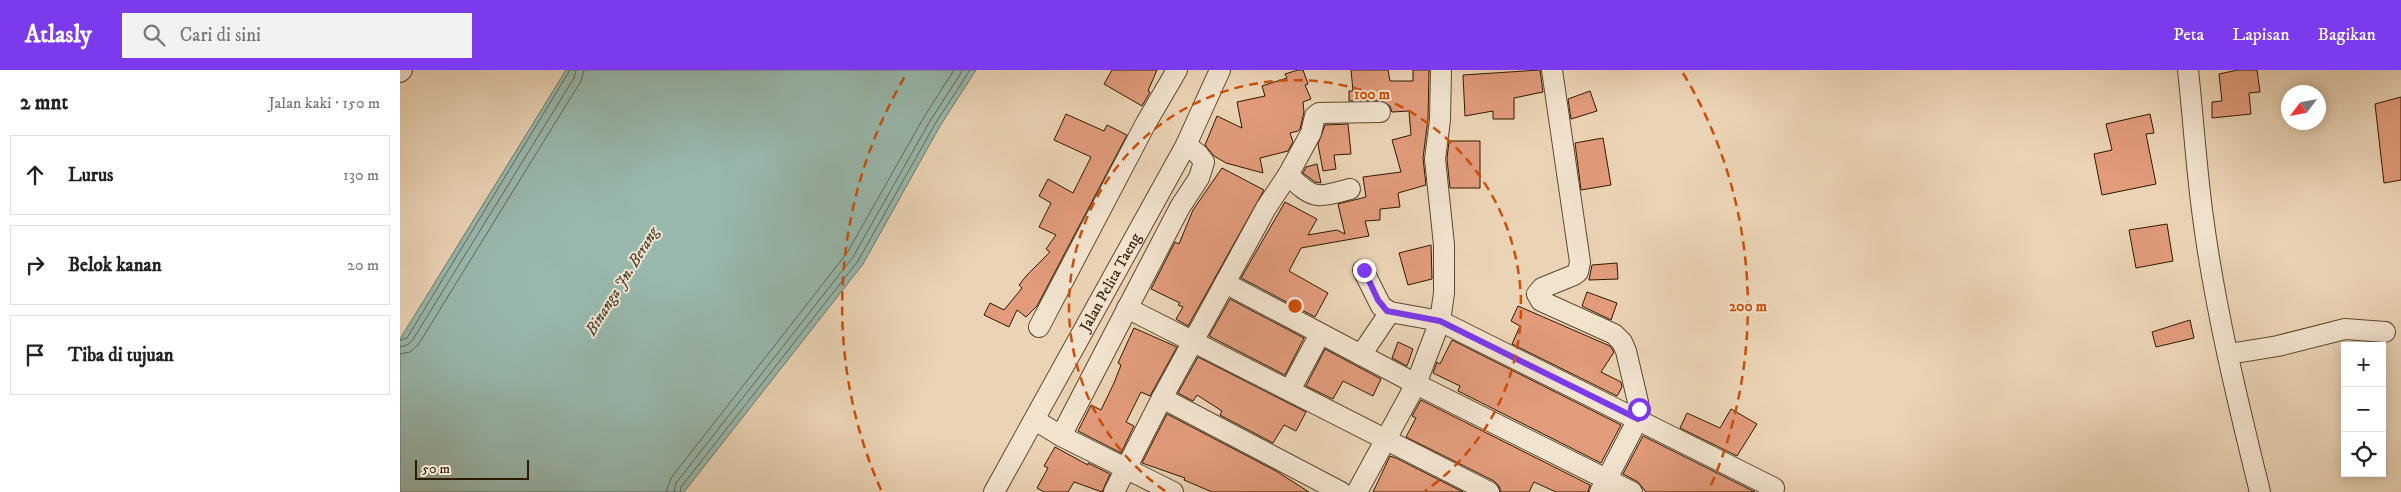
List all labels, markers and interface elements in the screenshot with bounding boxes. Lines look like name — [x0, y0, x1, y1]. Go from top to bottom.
search box — [122, 13, 472, 58]
text: Atlasly — [25, 20, 92, 50]
icon: search — [140, 21, 168, 49]
text: Cari di sini — [180, 24, 261, 47]
text: Peta — [2173, 24, 2204, 46]
text: Lapisan — [2232, 24, 2290, 46]
text: Bagikan — [2318, 24, 2376, 46]
text: 100 m — [1354, 85, 1391, 104]
north arrow — [2281, 85, 2326, 130]
text: 2 mnt — [20, 90, 68, 116]
text: Jalan kaki · 150 m — [268, 93, 380, 113]
icon: ahead — [21, 161, 49, 189]
text: Lurus — [68, 164, 113, 187]
text: 130 m — [343, 165, 379, 185]
water label: Binanga Jn. Berang — [580, 222, 664, 340]
street label: Jalan Pelita Taeng — [1074, 229, 1145, 336]
icon: right — [21, 251, 49, 279]
text: Belok kanan — [68, 254, 162, 277]
text: 20 m — [347, 255, 379, 275]
route end — [1353, 259, 1376, 282]
centre of rings — [1286, 297, 1304, 315]
text: 200 m — [1729, 297, 1768, 316]
icon: arrive — [21, 341, 49, 369]
map controls — [2341, 342, 2386, 477]
button: + — [2341, 342, 2386, 387]
text: Tiba di tujuan — [68, 344, 174, 367]
button: − — [2341, 387, 2386, 432]
route start — [1628, 398, 1651, 421]
button: locate — [2341, 432, 2386, 477]
scale bar — [415, 457, 529, 480]
text: 50 m — [422, 460, 450, 478]

